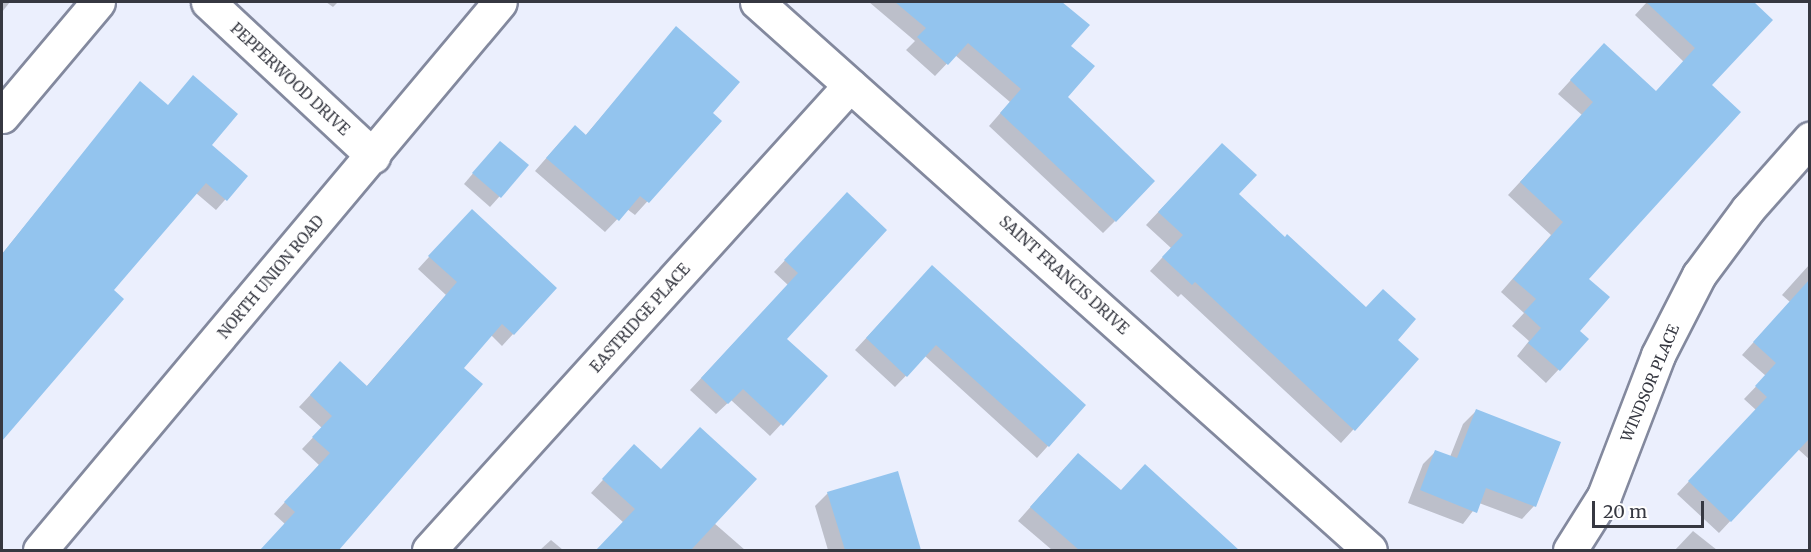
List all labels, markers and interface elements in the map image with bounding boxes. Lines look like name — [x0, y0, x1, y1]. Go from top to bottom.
street label: PEPPERWOOD DRIVE — [227, 19, 353, 139]
street label: NORTH UNION ROAD — [214, 212, 328, 342]
street label: SAINT FRANCIS DRIVE — [996, 212, 1132, 338]
street label: EASTRIDGE PLACE — [586, 260, 694, 376]
street label: WINDSOR PLACE — [1617, 322, 1683, 444]
scale bar — [1595, 489, 1708, 527]
text: 20 m — [1603, 500, 1647, 523]

